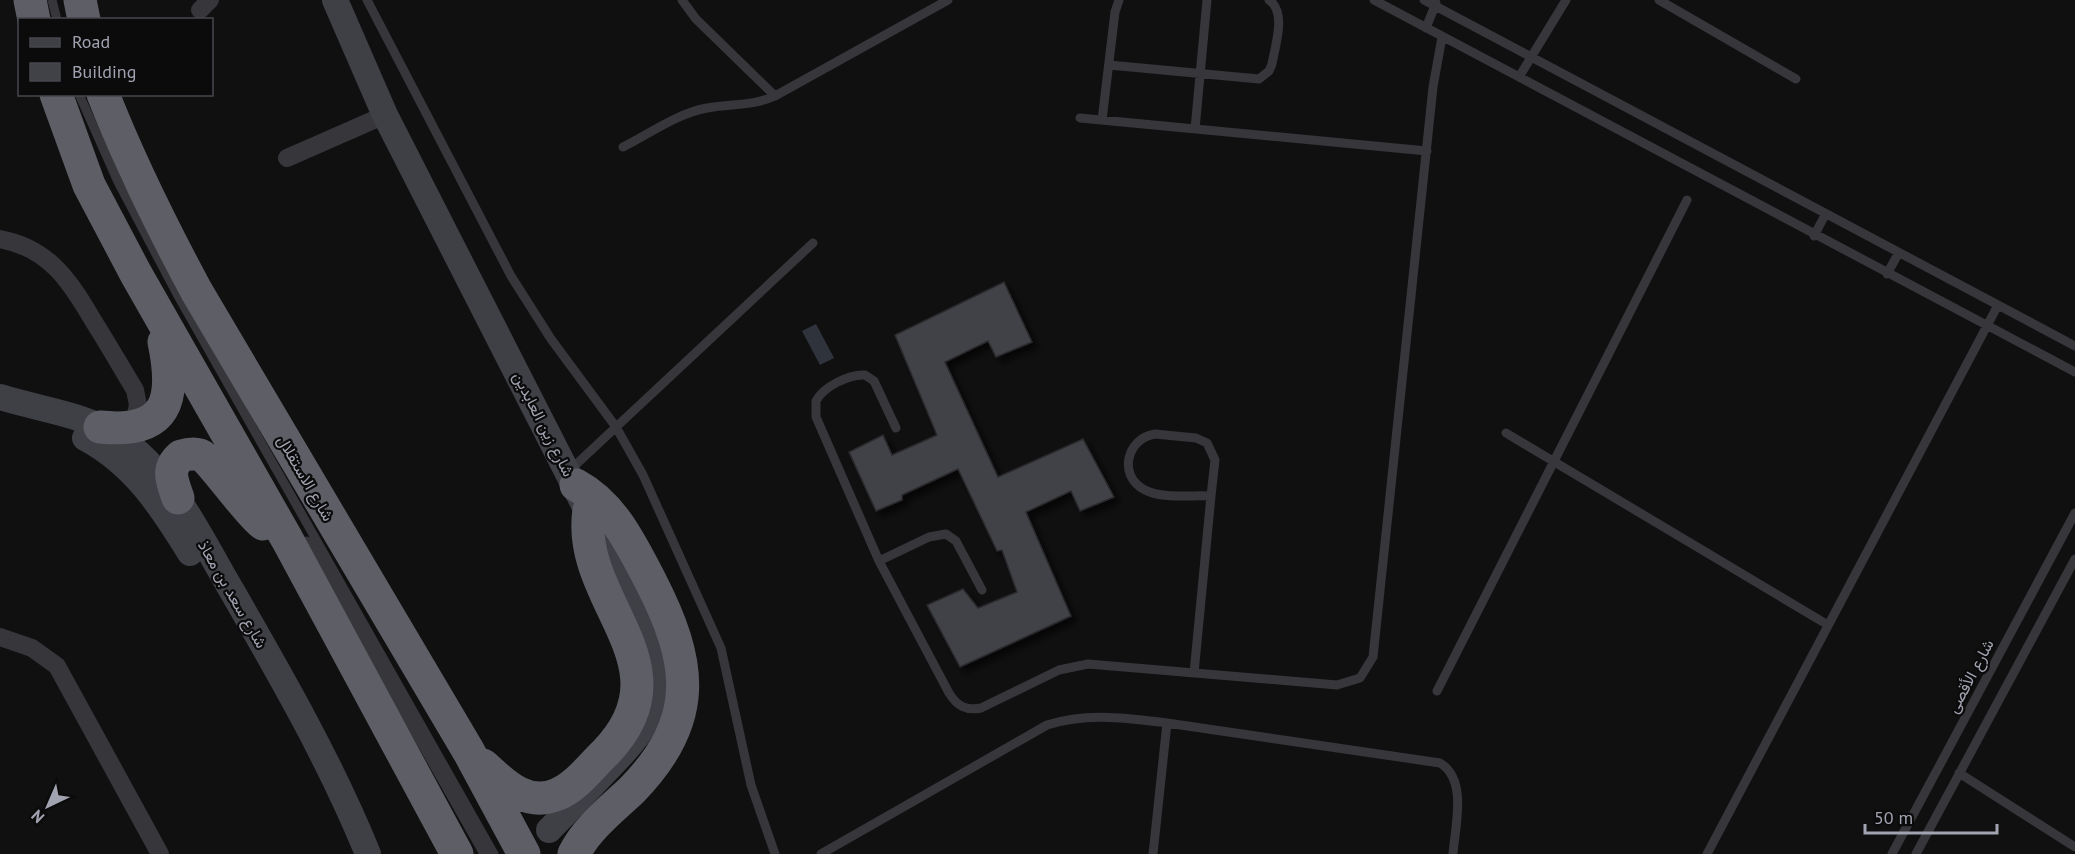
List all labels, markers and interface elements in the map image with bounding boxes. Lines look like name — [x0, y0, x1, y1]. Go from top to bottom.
legend — [18, 18, 213, 96]
text: Road — [72, 30, 110, 53]
text: Building — [72, 60, 136, 83]
street label: شارع زين العابدين — [507, 368, 579, 481]
street label: شارع الاستقلال — [272, 431, 339, 526]
street label: شارع سعد بن معاذ — [192, 537, 272, 652]
street label: شارع الأقصى — [1942, 636, 2000, 717]
north arrow — [18, 776, 78, 836]
scale bar — [1865, 797, 1997, 835]
text: N — [27, 806, 48, 828]
text: 50 m — [1874, 806, 1913, 829]

